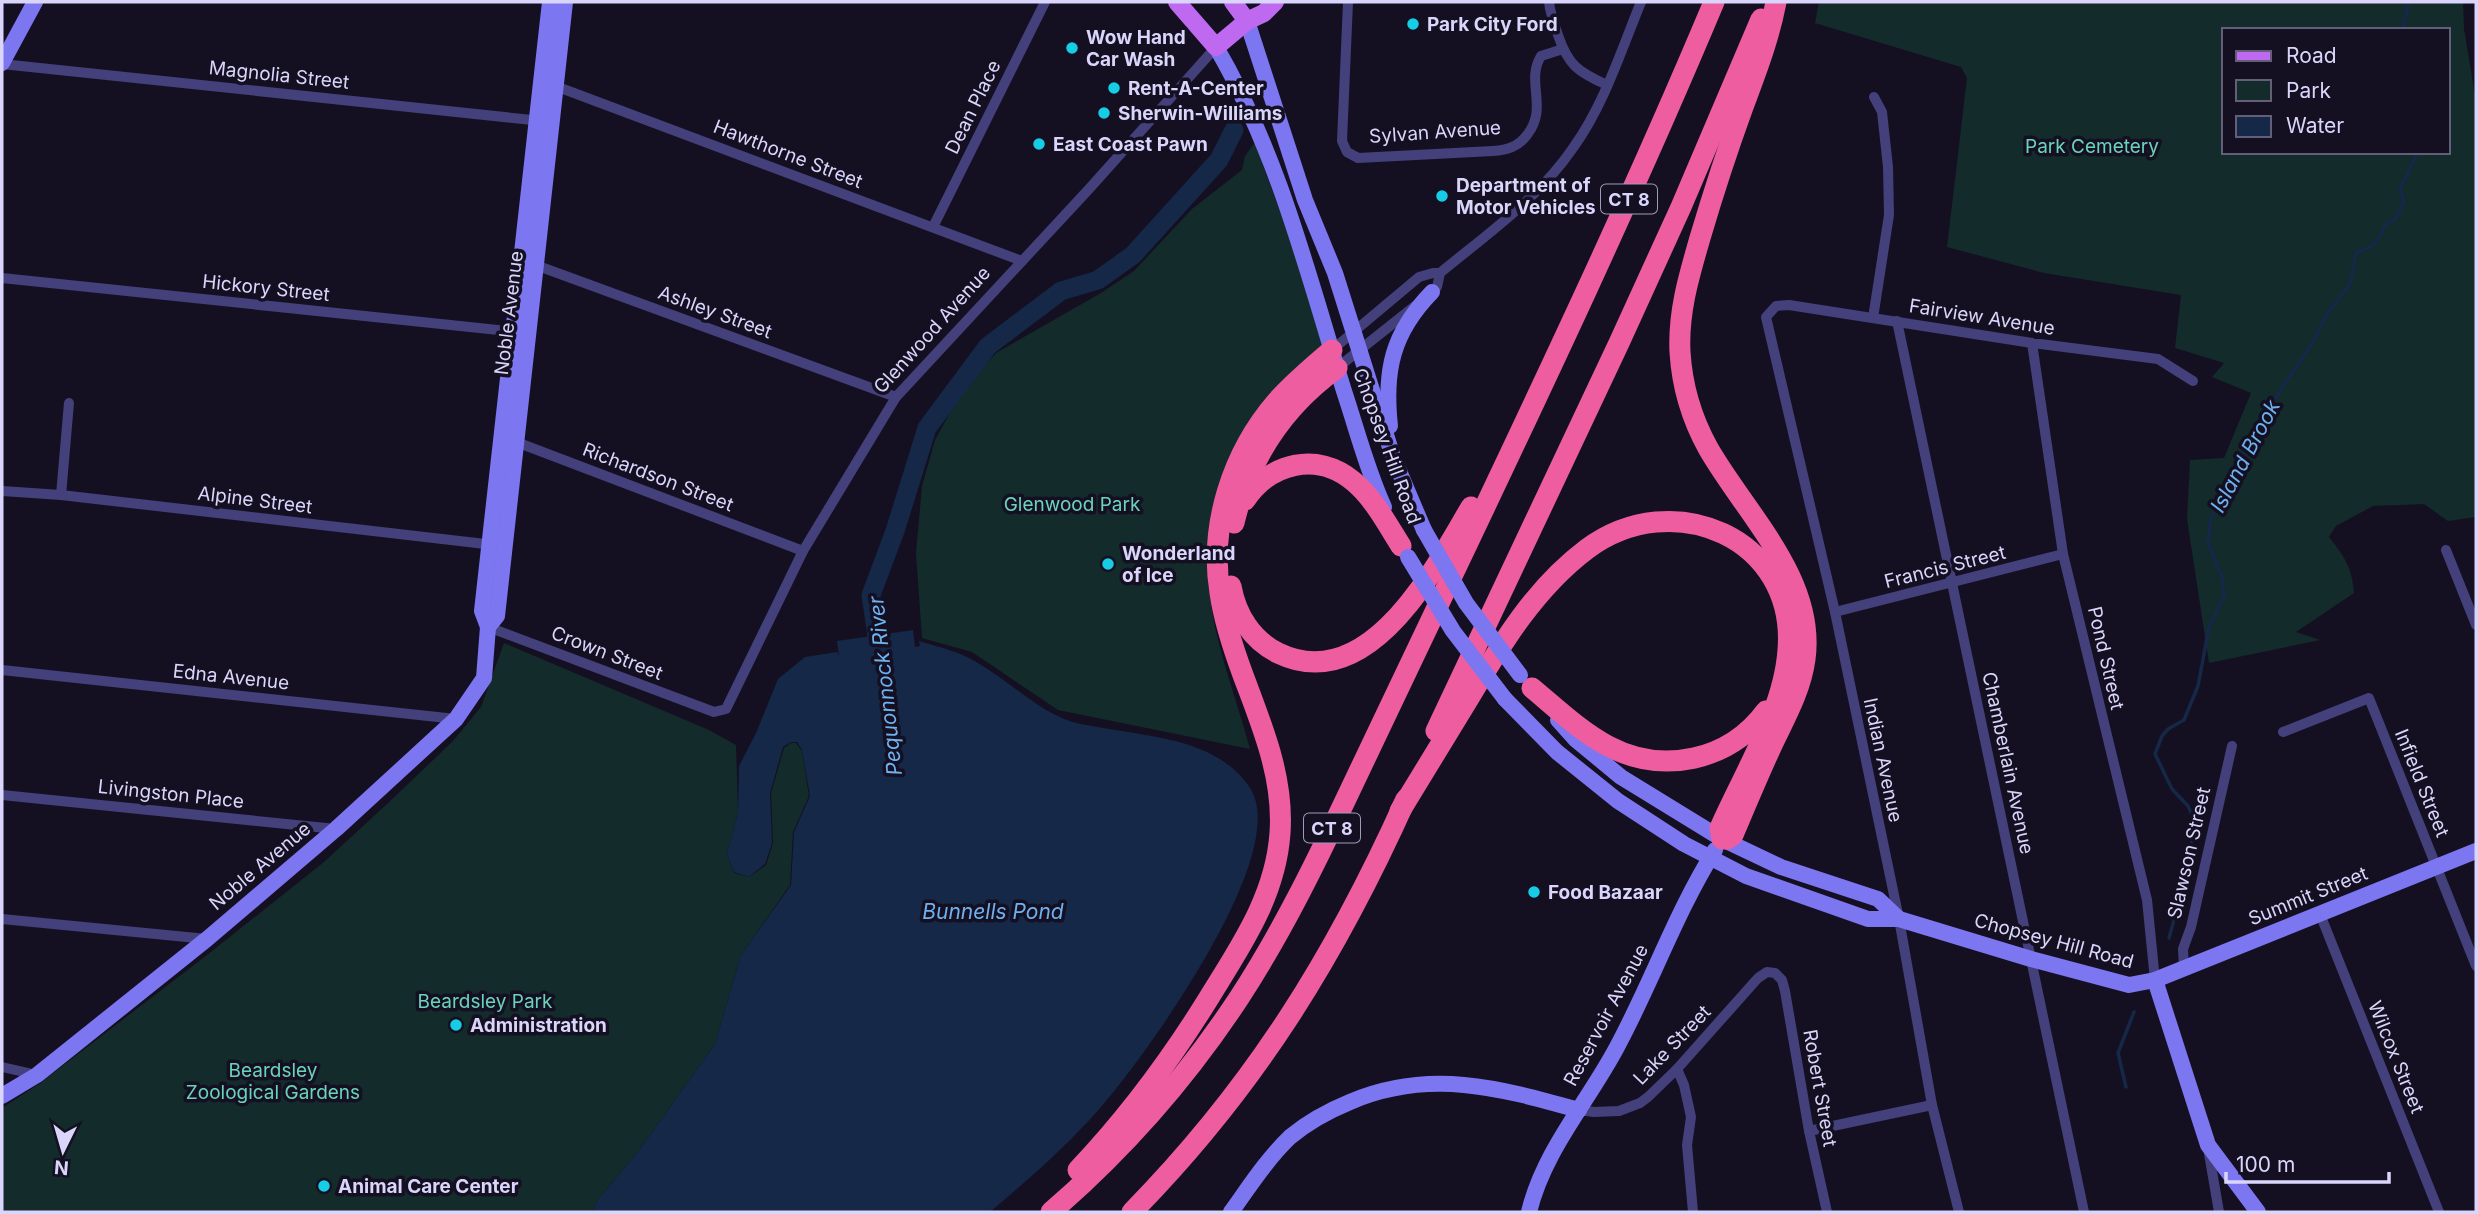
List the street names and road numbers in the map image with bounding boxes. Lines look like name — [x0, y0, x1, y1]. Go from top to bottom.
street label: Magnolia Street — [208, 56, 350, 94]
street label: Dean Place — [940, 56, 1006, 158]
street label: Hawthorne Street — [710, 115, 866, 193]
street label: Sylvan Avenue — [1368, 116, 1502, 148]
road number: CT 8 — [1601, 184, 1657, 214]
street label: Noble Avenue — [490, 250, 528, 376]
street label: Glenwood Avenue — [869, 262, 995, 398]
street label: Hickory Street — [201, 270, 331, 306]
street label: Ashley Street — [655, 281, 775, 343]
street label: Fairview Avenue — [1908, 294, 2056, 340]
street label: Chopsey Hill Road — [1348, 365, 1426, 527]
street label: Richardson Street — [579, 438, 737, 516]
street label: Alpine Street — [196, 482, 314, 518]
street label: Francis Street — [1882, 541, 2008, 593]
street label: Pond Street — [2083, 604, 2129, 712]
street label: Crown Street — [548, 621, 666, 685]
street label: Edna Avenue — [172, 659, 290, 695]
street label: Chamberlain Avenue — [1977, 670, 2039, 856]
street label: Indian Avenue — [1859, 696, 1907, 824]
street label: Infield Street — [2390, 726, 2454, 840]
street label: Livingston Place — [97, 775, 245, 813]
street label: Slawson Street — [2163, 785, 2215, 921]
road number: CT 8 — [1304, 814, 1360, 842]
street label: Noble Avenue — [205, 817, 315, 915]
street label: Summit Street — [2245, 862, 2371, 930]
street label: Chopsey Hill Road — [1972, 909, 2136, 973]
street label: Reservoir Avenue — [1559, 940, 1653, 1090]
street label: Wilcox Street — [2363, 997, 2429, 1117]
street label: Lake Street — [1628, 1001, 1716, 1089]
street label: Robert Street — [1798, 1028, 1842, 1148]

